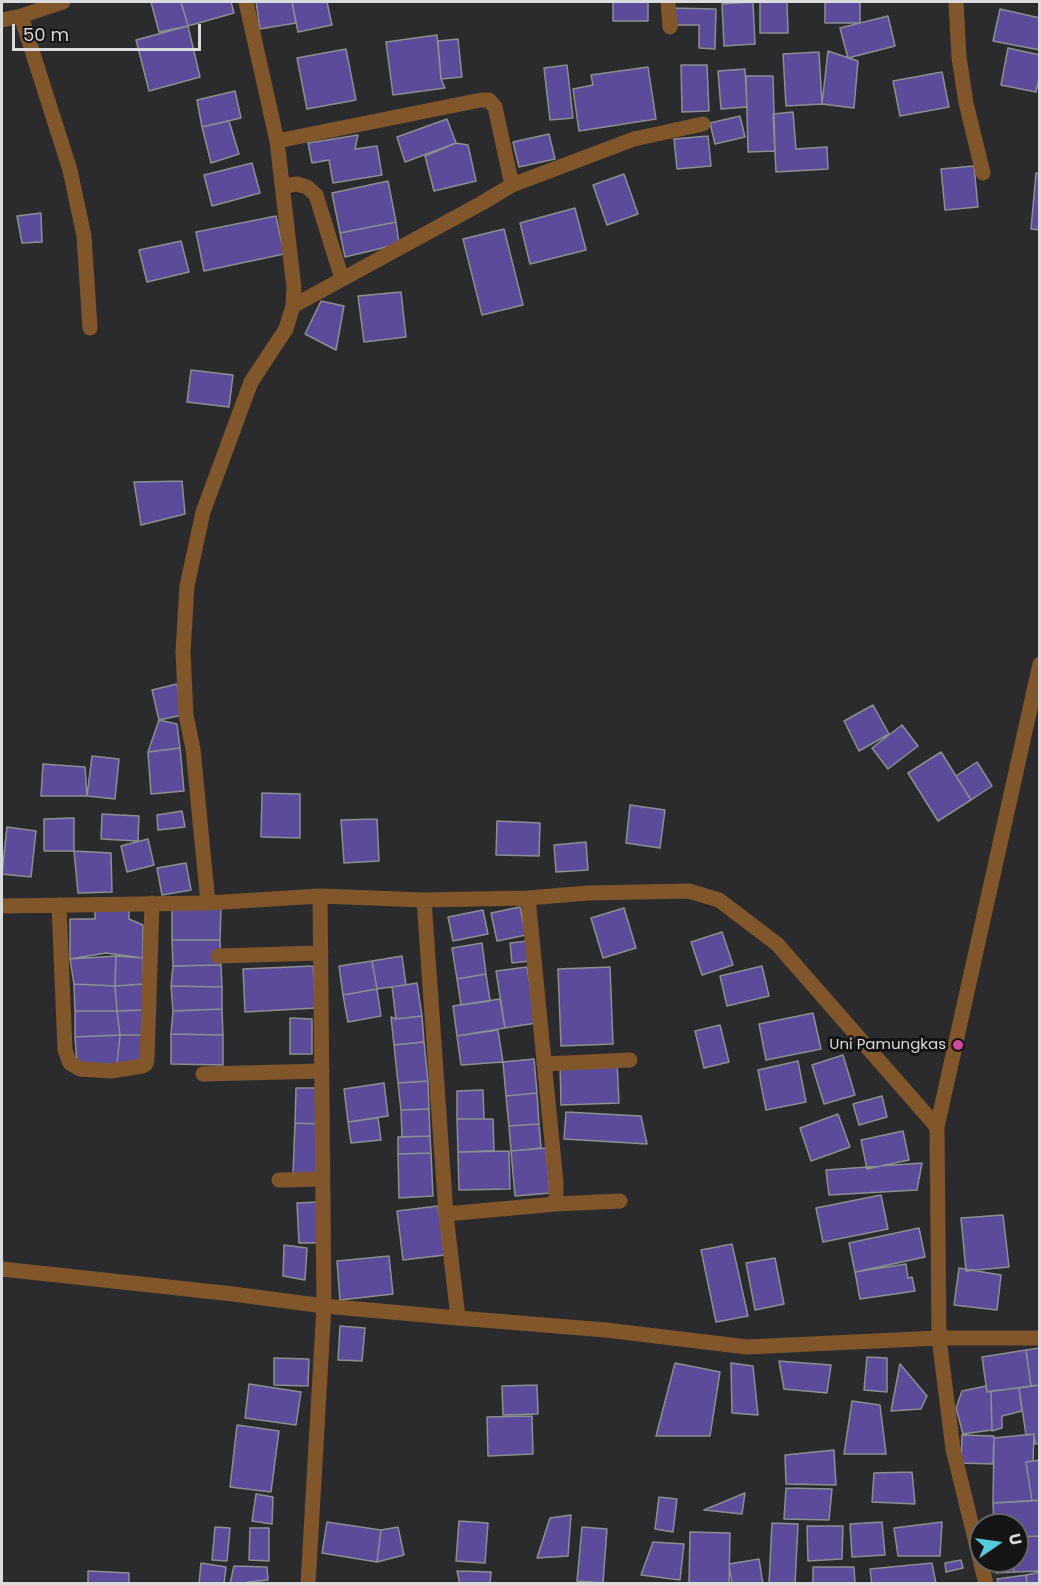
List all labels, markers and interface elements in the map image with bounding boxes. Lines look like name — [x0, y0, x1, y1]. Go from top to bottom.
scale bar — [15, 12, 204, 50]
text: 50 m — [23, 22, 69, 47]
place label: Uni Pamungkas — [829, 1036, 946, 1054]
marker: Uni Pamungkas — [951, 1038, 965, 1052]
north arrow — [969, 1513, 1029, 1573]
text: U — [1003, 1531, 1028, 1547]

